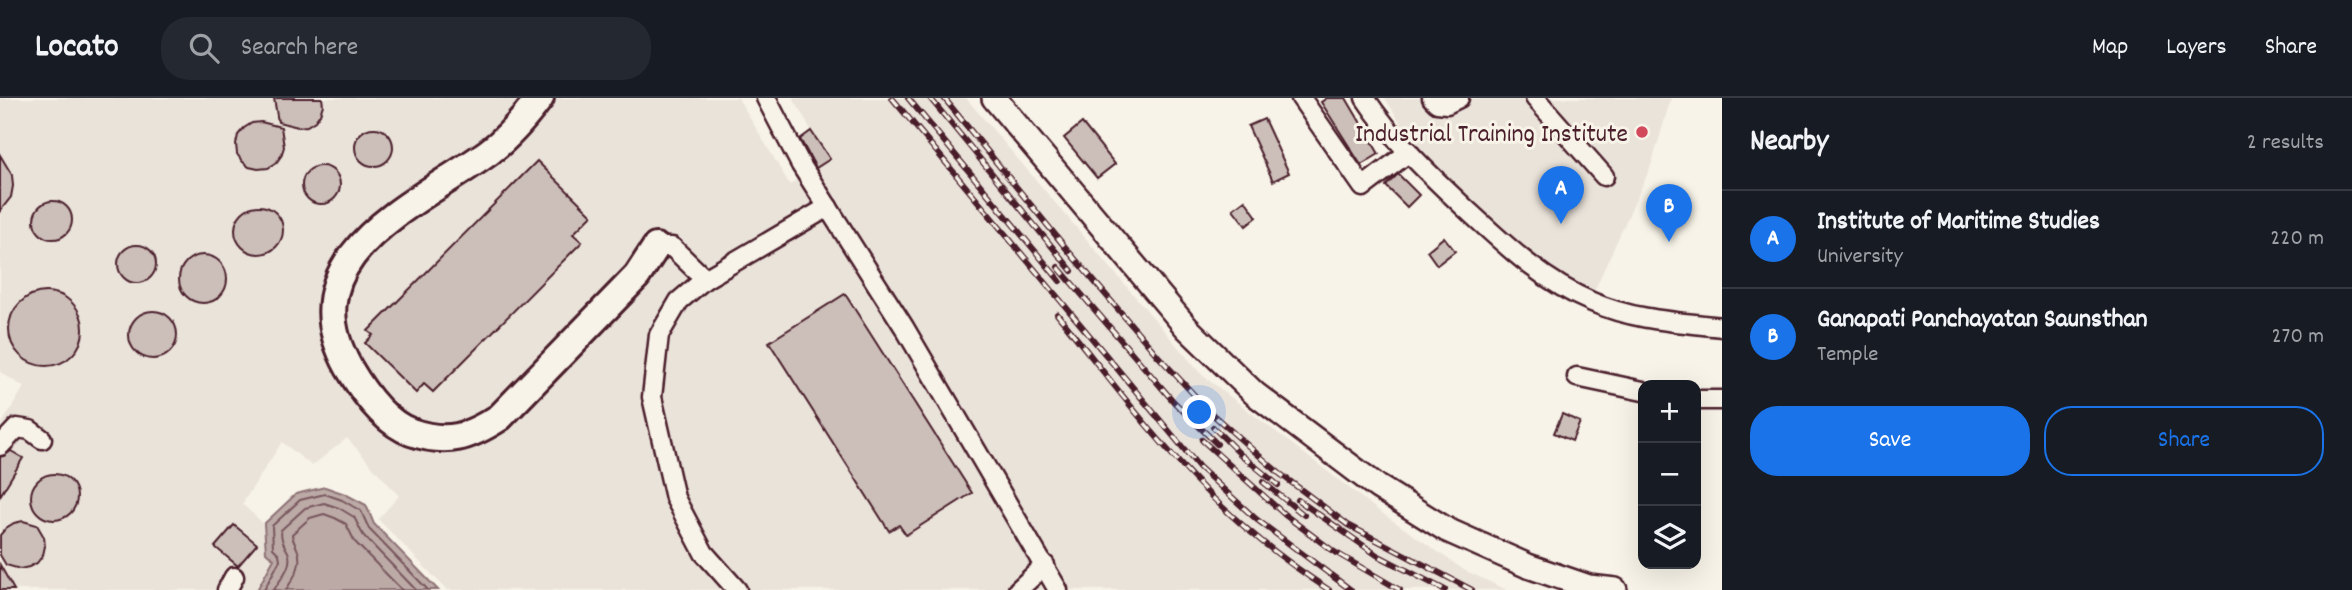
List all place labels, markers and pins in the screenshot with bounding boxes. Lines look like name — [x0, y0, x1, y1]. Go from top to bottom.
place label: Industrial Training Institute — [1355, 117, 1628, 154]
marker: Industrial Training Institute — [1634, 124, 1650, 140]
pin: A — [1538, 166, 1584, 224]
pin: B — [1646, 184, 1692, 242]

